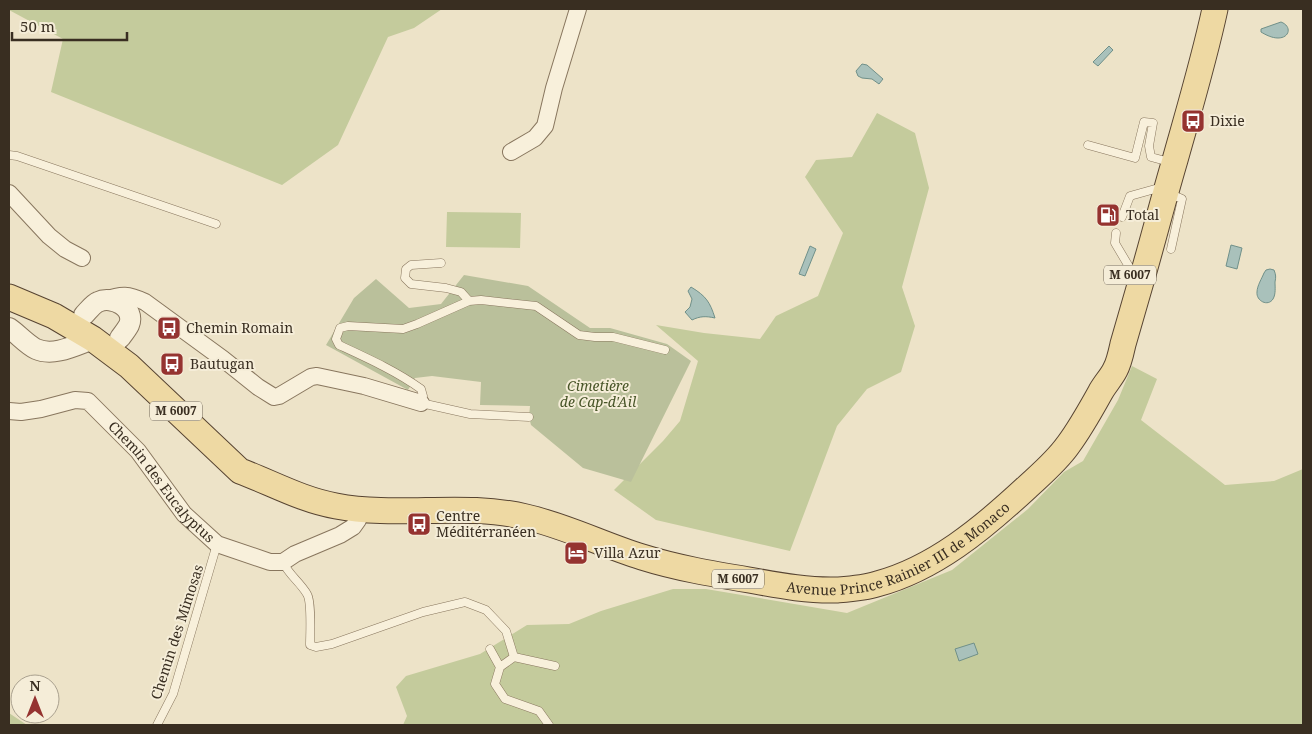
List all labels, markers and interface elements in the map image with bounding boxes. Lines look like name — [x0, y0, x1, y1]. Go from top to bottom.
scale bar — [12, 10, 128, 42]
text: 50 m — [20, 16, 55, 36]
bus stop icon: Dixie — [1180, 108, 1206, 134]
place label: Dixie — [1210, 111, 1245, 130]
fuel station icon: Total — [1095, 202, 1121, 228]
place label: Total — [1126, 205, 1160, 224]
road number: M 6007 — [1104, 266, 1156, 284]
bus stop icon: Chemin Romain — [156, 315, 182, 341]
place label: Chemin Romain — [186, 318, 293, 337]
bus stop icon: Bautugan — [159, 351, 185, 377]
place label: Bautugan — [190, 354, 254, 373]
park label: Cimetière de Cap-d'Ail — [560, 376, 637, 411]
road number: M 6007 — [150, 402, 202, 421]
street label: Chemin des Eucalyptus — [104, 417, 219, 546]
street label: Avenue Prince Rainier III de Monaco — [785, 497, 1014, 599]
place label: Centre Méditérranéen — [436, 506, 536, 541]
bus stop icon: Centre Méditérranéen — [406, 511, 432, 537]
hotel icon: Villa Azur — [563, 540, 589, 566]
place label: Villa Azur — [594, 543, 661, 562]
street label: Chemin des Mimosas — [146, 562, 207, 702]
road number: M 6007 — [712, 570, 764, 588]
north arrow — [10, 674, 60, 724]
text: N — [29, 676, 41, 695]

